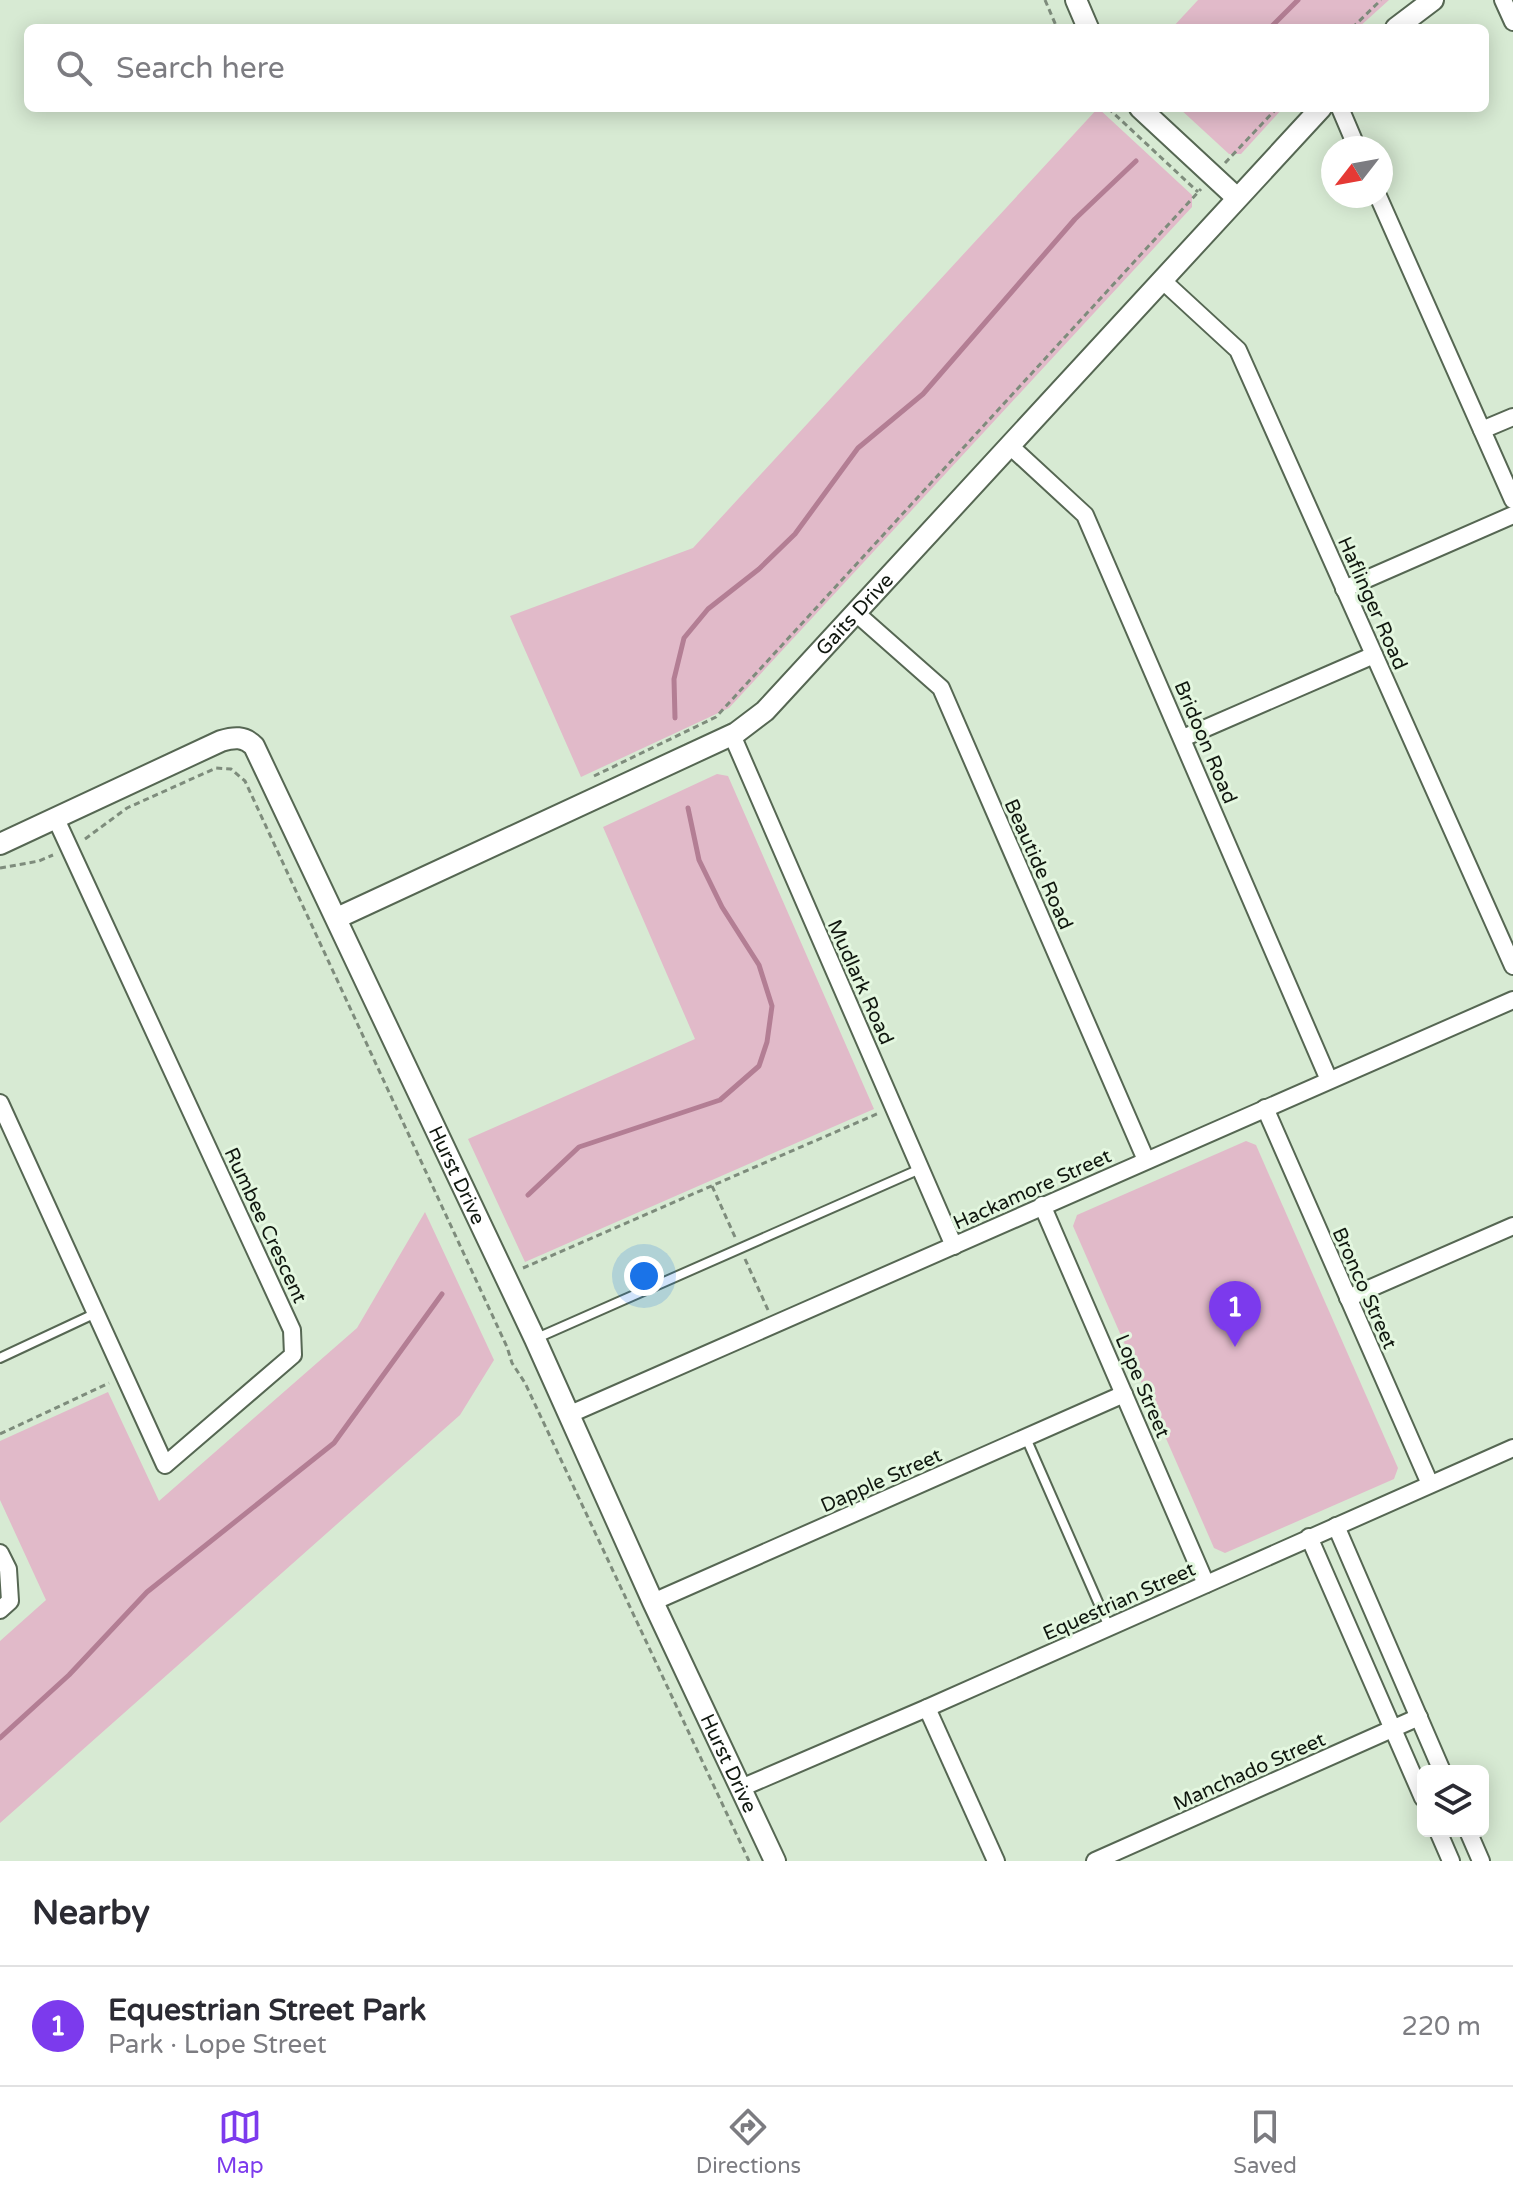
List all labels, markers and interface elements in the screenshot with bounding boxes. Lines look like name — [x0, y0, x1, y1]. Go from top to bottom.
search box — [24, 24, 1489, 112]
icon: search — [52, 46, 96, 90]
text: Search here — [116, 50, 285, 87]
north arrow — [1321, 136, 1393, 208]
street label: Haflinger Road — [1332, 533, 1412, 674]
street label: Gaits Drive — [811, 569, 899, 661]
street label: Bridoon Road — [1168, 677, 1242, 807]
street label: Beautide Road — [999, 795, 1078, 933]
street label: Mudlark Road — [822, 916, 898, 1049]
street label: Hurst Drive — [423, 1122, 490, 1229]
street label: Rumbee Crescent — [219, 1144, 312, 1307]
street label: Hackamore Street — [950, 1144, 1115, 1236]
street label: Bronco Street — [1327, 1224, 1402, 1353]
your location — [624, 1256, 664, 1296]
pin: 1 — [1209, 1281, 1261, 1347]
street label: Lope Street — [1110, 1331, 1175, 1442]
street label: Dapple Street — [817, 1443, 946, 1518]
street label: Equestrian Street — [1040, 1557, 1200, 1646]
street label: Hurst Drive — [695, 1710, 762, 1817]
street label: Manchado Street — [1170, 1727, 1330, 1816]
map controls — [1417, 1765, 1489, 1837]
button: layers — [1417, 1765, 1489, 1837]
text: Nearby — [32, 1893, 150, 1934]
text: Equestrian Street Park — [108, 1992, 426, 2029]
text: 1 — [50, 2011, 66, 2042]
text: 220 m — [1401, 2011, 1481, 2042]
text: Park · Lope Street — [108, 2029, 327, 2060]
tab: Map — [216, 2105, 264, 2179]
tab: Directions — [696, 2105, 801, 2179]
tab: Saved — [1233, 2105, 1297, 2179]

